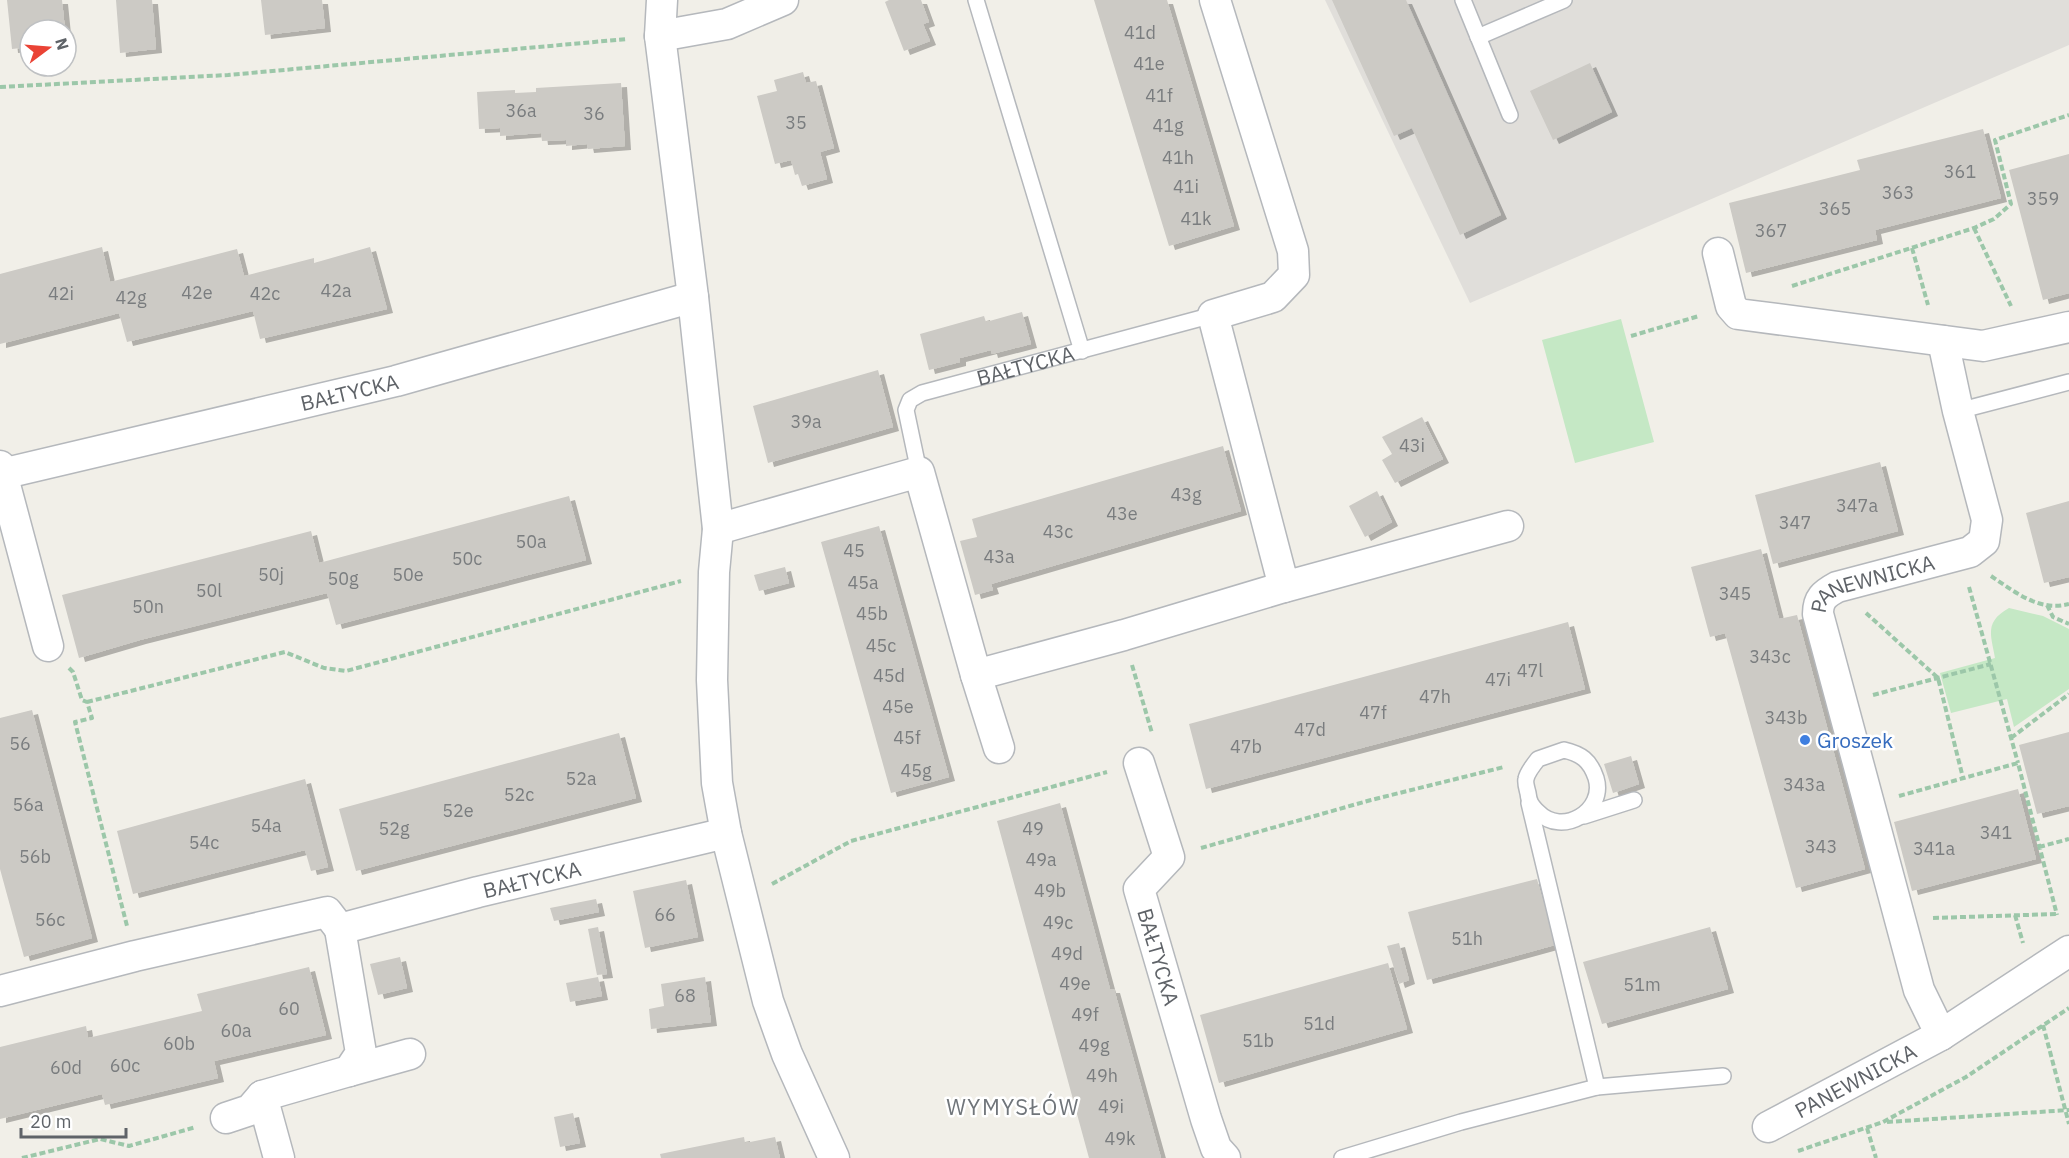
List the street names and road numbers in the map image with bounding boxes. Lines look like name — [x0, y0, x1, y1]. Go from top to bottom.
street label: BAŁTYCKA — [973, 339, 1077, 392]
street label: BAŁTYCKA — [298, 367, 401, 417]
street label: PANEWNICKA — [1804, 548, 1938, 615]
street label: BAŁTYCKA — [480, 854, 584, 904]
street label: BAŁTYCKA — [1131, 905, 1186, 1009]
street label: PANEWNICKA — [1790, 1037, 1921, 1124]

